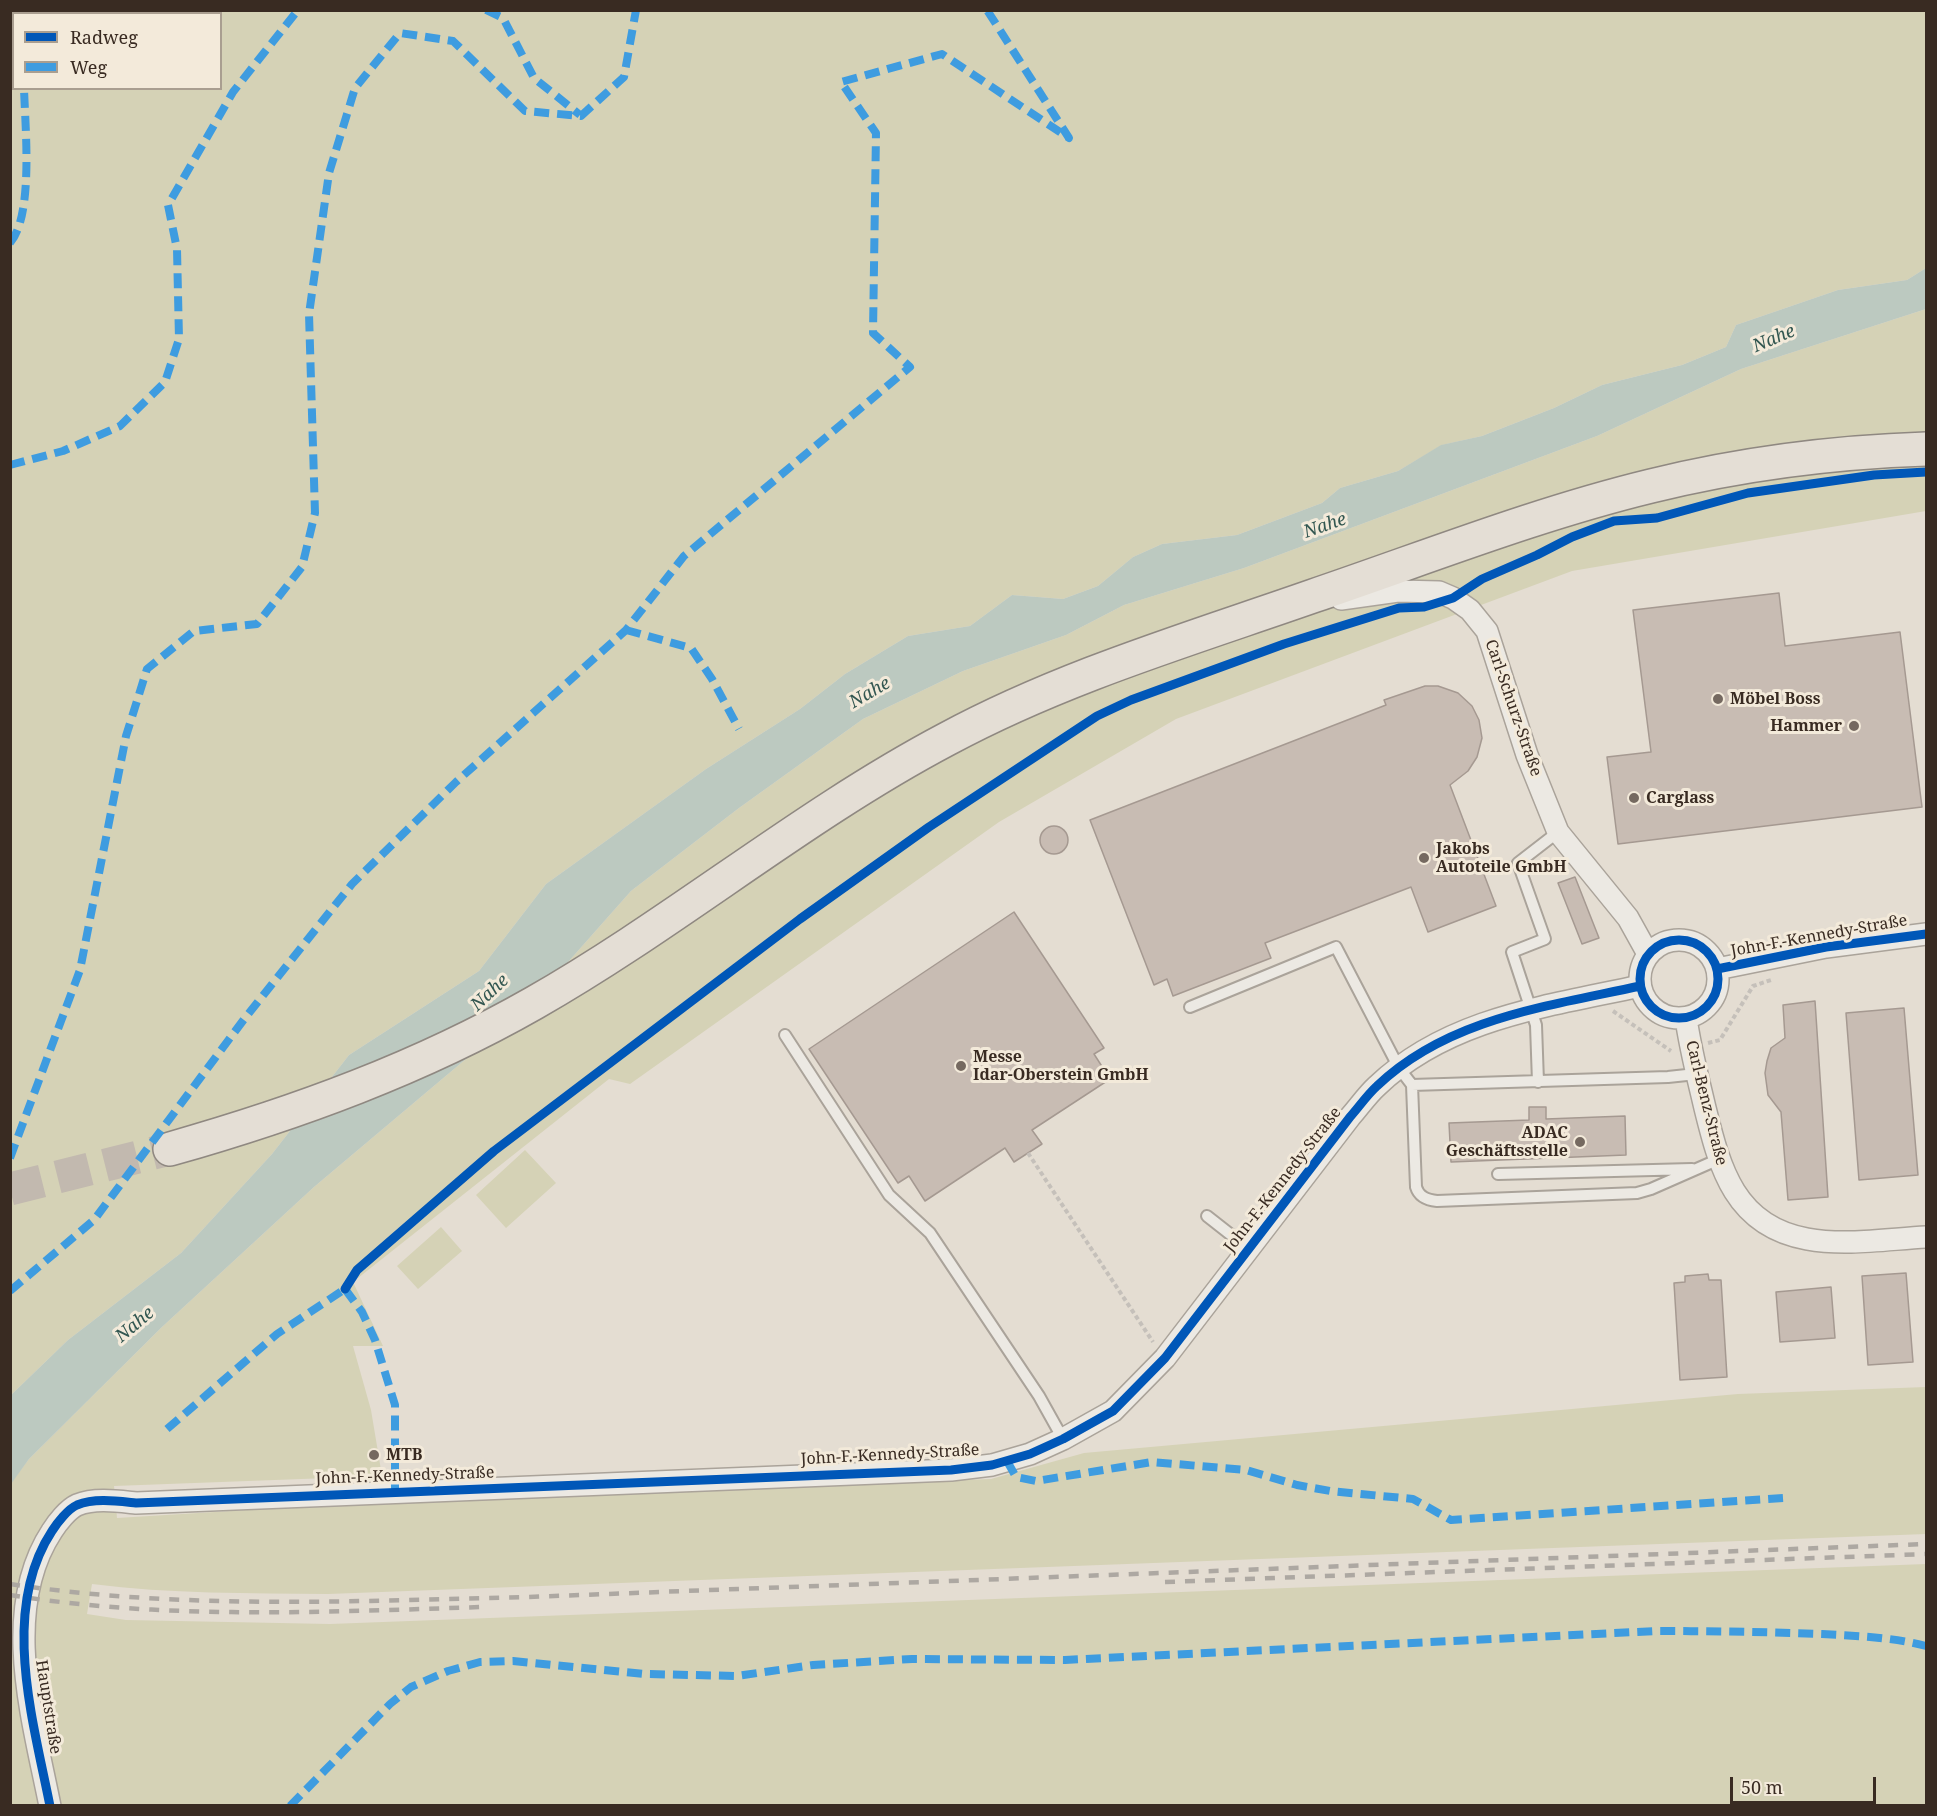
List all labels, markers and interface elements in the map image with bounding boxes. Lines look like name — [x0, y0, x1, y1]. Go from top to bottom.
legend — [12, 12, 222, 90]
text: Radweg — [70, 25, 138, 49]
text: Weg — [70, 55, 107, 79]
water label: Nahe — [1750, 320, 1798, 358]
water label: Nahe — [1301, 509, 1349, 543]
street label: Carl-Schurz-Straße — [1481, 637, 1545, 779]
water label: Nahe — [846, 673, 894, 713]
place label: Möbel Boss — [1730, 689, 1820, 709]
marker: Möbel Boss — [1711, 692, 1725, 706]
place label: Hammer — [1770, 716, 1842, 736]
marker: Hammer — [1847, 719, 1861, 733]
place label: Carglass — [1646, 788, 1714, 808]
marker: Carglass — [1627, 791, 1641, 805]
place label: Jakobs Autoteile GmbH — [1436, 839, 1566, 877]
marker: Jakobs Autoteile GmbH — [1417, 851, 1431, 865]
street label: John-F.-Kennedy-Straße — [1729, 911, 1909, 961]
water label: Nahe — [467, 970, 513, 1016]
street label: Carl-Benz-Straße — [1681, 1038, 1731, 1168]
place label: Messe Idar-Oberstein GmbH — [973, 1047, 1149, 1085]
marker: Messe Idar-Oberstein GmbH — [954, 1059, 968, 1073]
street label: John-F.-Kennedy-Straße — [1220, 1104, 1346, 1256]
place label: ADAC Geschäftsstelle — [1446, 1123, 1568, 1161]
marker: ADAC Geschäftsstelle — [1573, 1135, 1587, 1149]
water label: Nahe — [111, 1303, 159, 1347]
street label: John-F.-Kennedy-Straße — [800, 1441, 980, 1469]
place label: MTB — [386, 1445, 422, 1465]
marker: MTB — [367, 1448, 381, 1462]
street label: John-F.-Kennedy-Straße — [315, 1463, 495, 1489]
street label: Hauptstraße — [31, 1658, 65, 1756]
scale bar — [1733, 1765, 1878, 1803]
text: 50 m — [1741, 1775, 1783, 1799]

